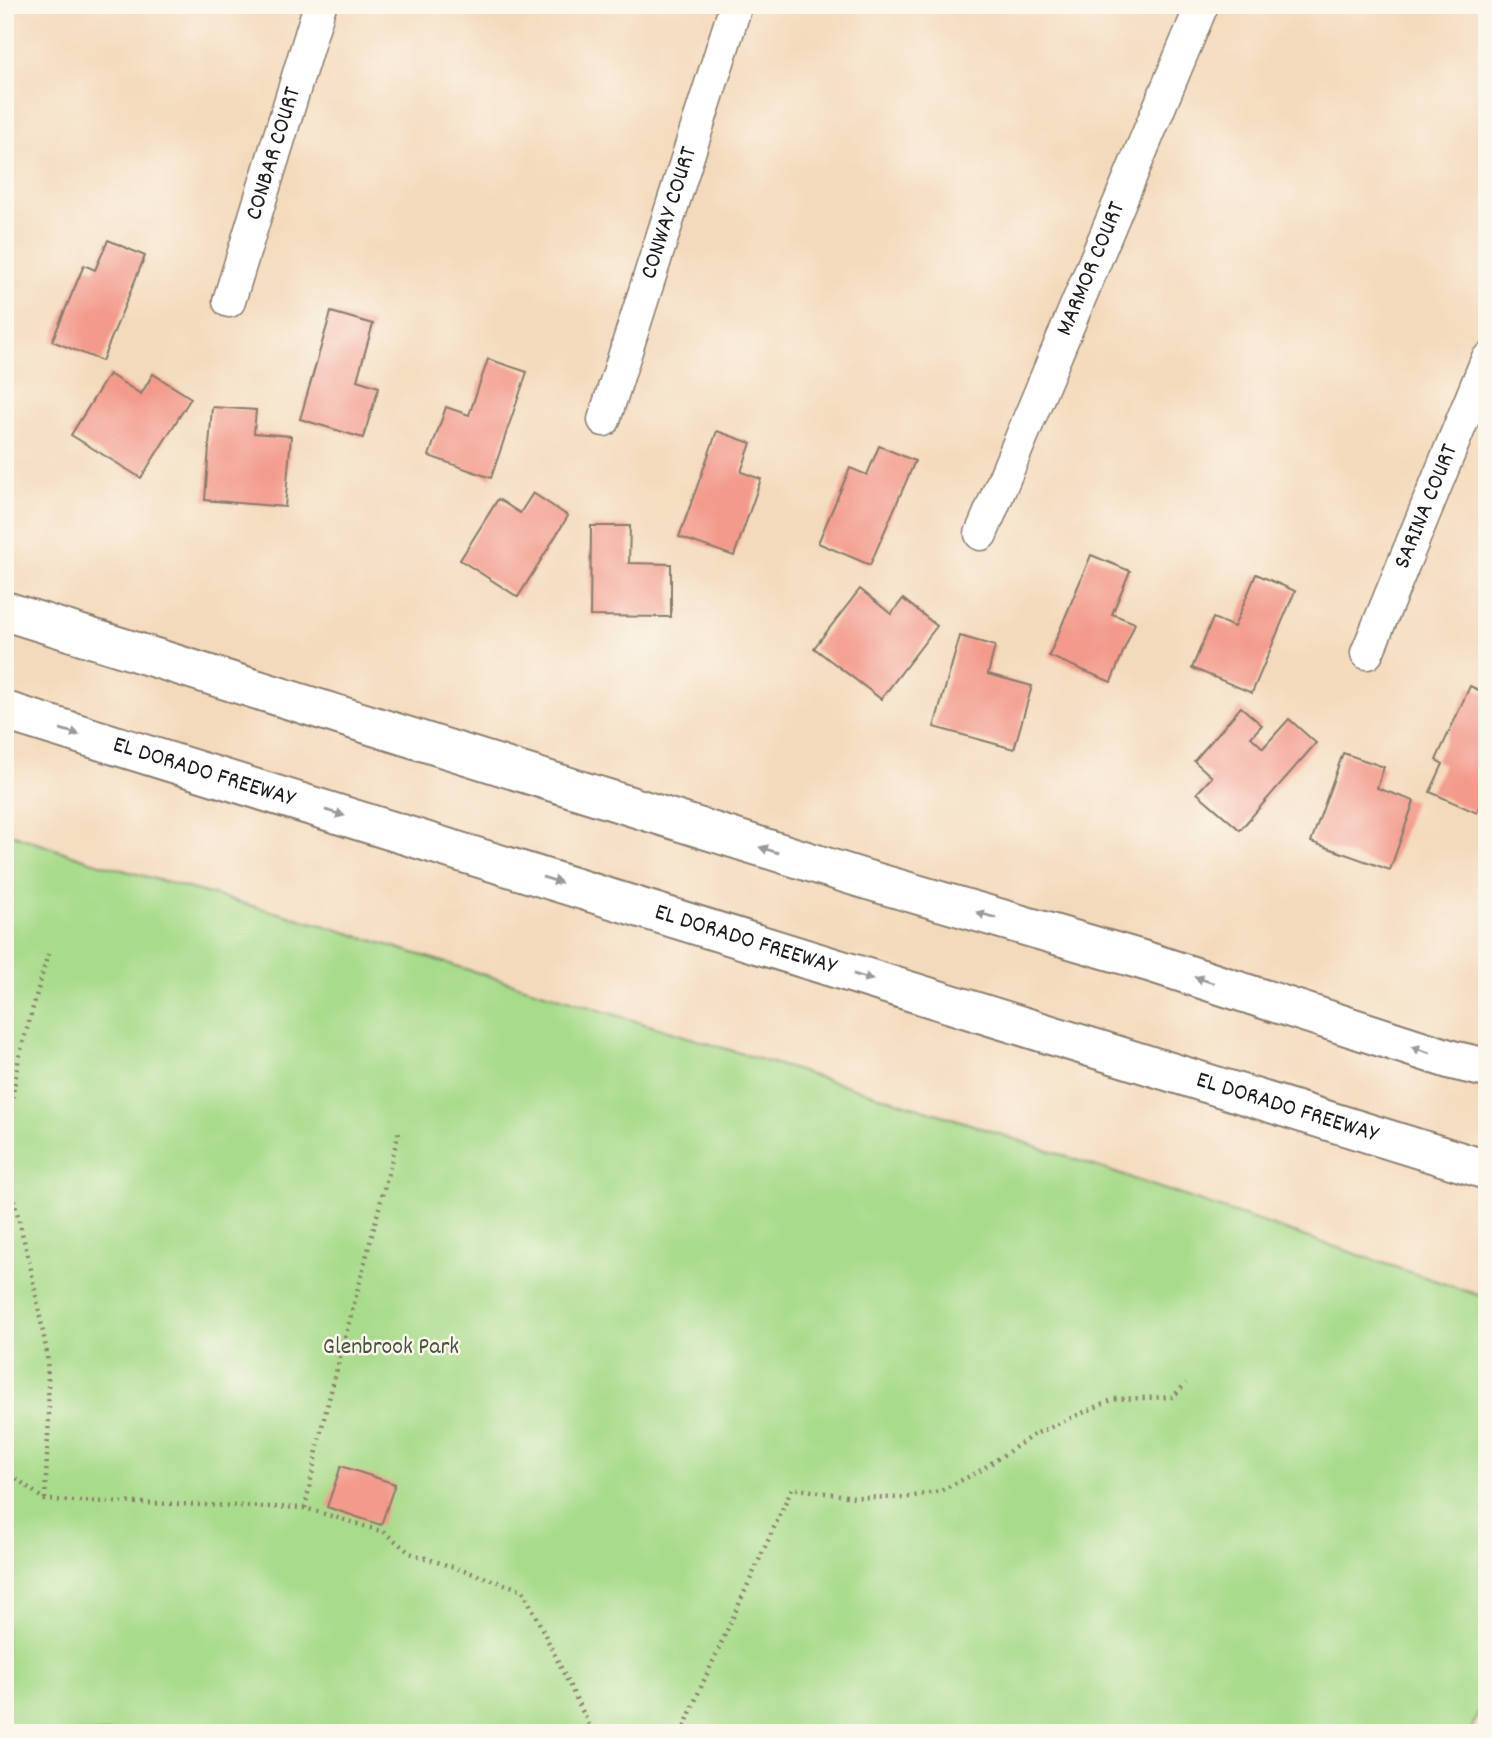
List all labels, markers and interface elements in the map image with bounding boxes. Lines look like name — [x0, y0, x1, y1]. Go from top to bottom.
street label: CONBAR COURT — [238, 83, 311, 225]
street label: CONWAY COURT — [633, 142, 707, 284]
street label: MARMOR COURT — [1048, 197, 1135, 341]
street label: SARINA COURT — [1386, 439, 1468, 574]
one-way arrow — [60, 727, 81, 737]
street label: EL DORADO FREEWAY — [108, 728, 300, 817]
one-way arrow — [324, 809, 345, 819]
one-way arrow — [758, 844, 779, 854]
one-way arrow — [542, 876, 563, 886]
street label: EL DORADO FREEWAY — [650, 896, 842, 985]
one-way arrow — [976, 909, 997, 919]
one-way arrow — [853, 972, 874, 982]
one-way arrow — [1194, 974, 1215, 985]
one-way arrow — [1410, 1044, 1431, 1054]
street label: EL DORADO FREEWAY — [1192, 1064, 1383, 1153]
park label: Glenbrook Park — [323, 1331, 459, 1365]

